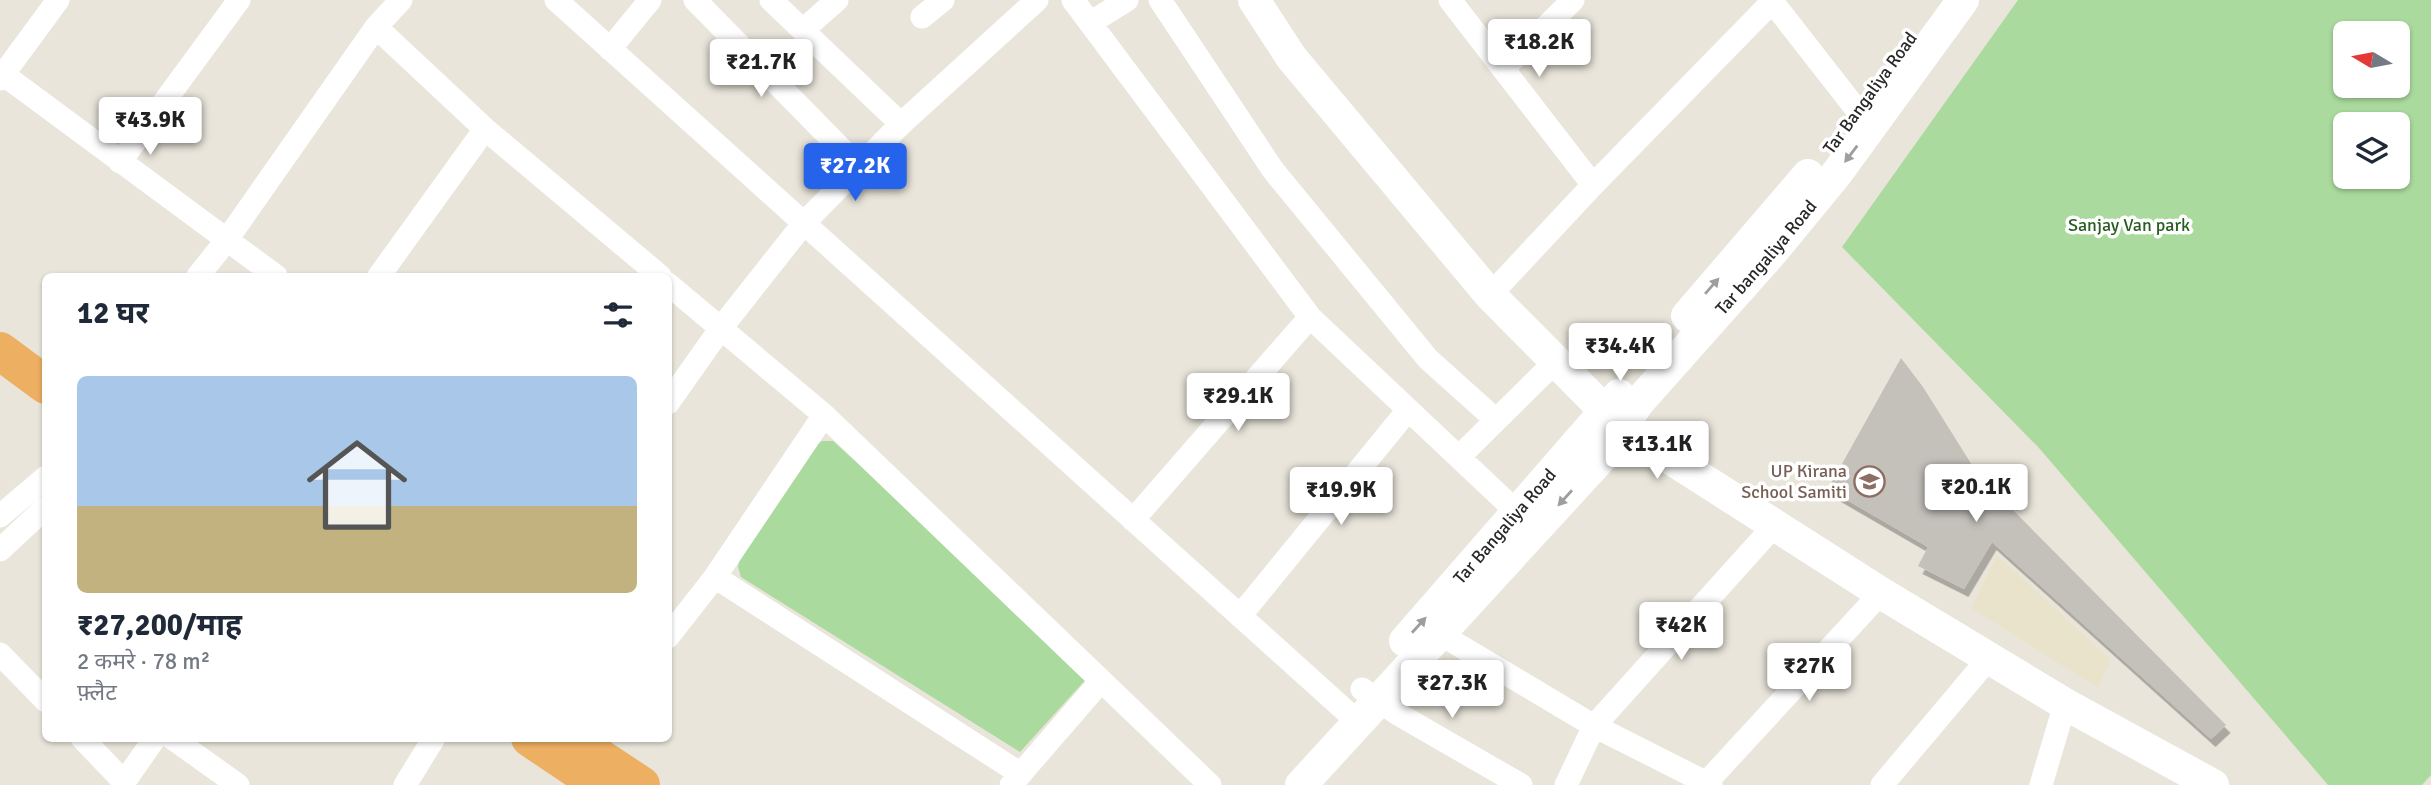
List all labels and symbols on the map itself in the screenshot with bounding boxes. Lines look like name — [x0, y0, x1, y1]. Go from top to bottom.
pin: ₹18.2K — [1482, 20, 1596, 79]
north arrow — [2333, 21, 2410, 98]
street label: Tar Bangaliya Road — [1818, 28, 1922, 158]
pin: ₹21.7K — [704, 40, 818, 99]
pin: ₹43.9K — [93, 97, 207, 157]
pin: ₹27.2K — [798, 144, 912, 203]
one-way arrow — [1844, 145, 1859, 163]
street label: Tar bangaliya Road — [1711, 196, 1821, 319]
park label: Sanjay Van park — [2068, 214, 2190, 236]
one-way arrow — [1704, 278, 1719, 295]
pin: ₹34.4K — [1563, 324, 1677, 383]
pin: ₹29.1K — [1181, 374, 1295, 433]
pin: ₹13.1K — [1600, 421, 1714, 481]
place label: UP Kirana School Samiti — [1741, 460, 1847, 503]
street label: Tar Bangaliya Road — [1449, 464, 1561, 588]
school or university icon: UP Kirana School Samiti — [1853, 464, 1887, 498]
pin: ₹20.1K — [1919, 464, 2033, 524]
pin: ₹19.9K — [1284, 468, 1398, 527]
one-way arrow — [1557, 489, 1573, 506]
pin: ₹42K — [1640, 602, 1722, 662]
one-way arrow — [1411, 616, 1427, 634]
pin: ₹27K — [1768, 644, 1850, 703]
pin: ₹27.3K — [1395, 660, 1509, 720]

